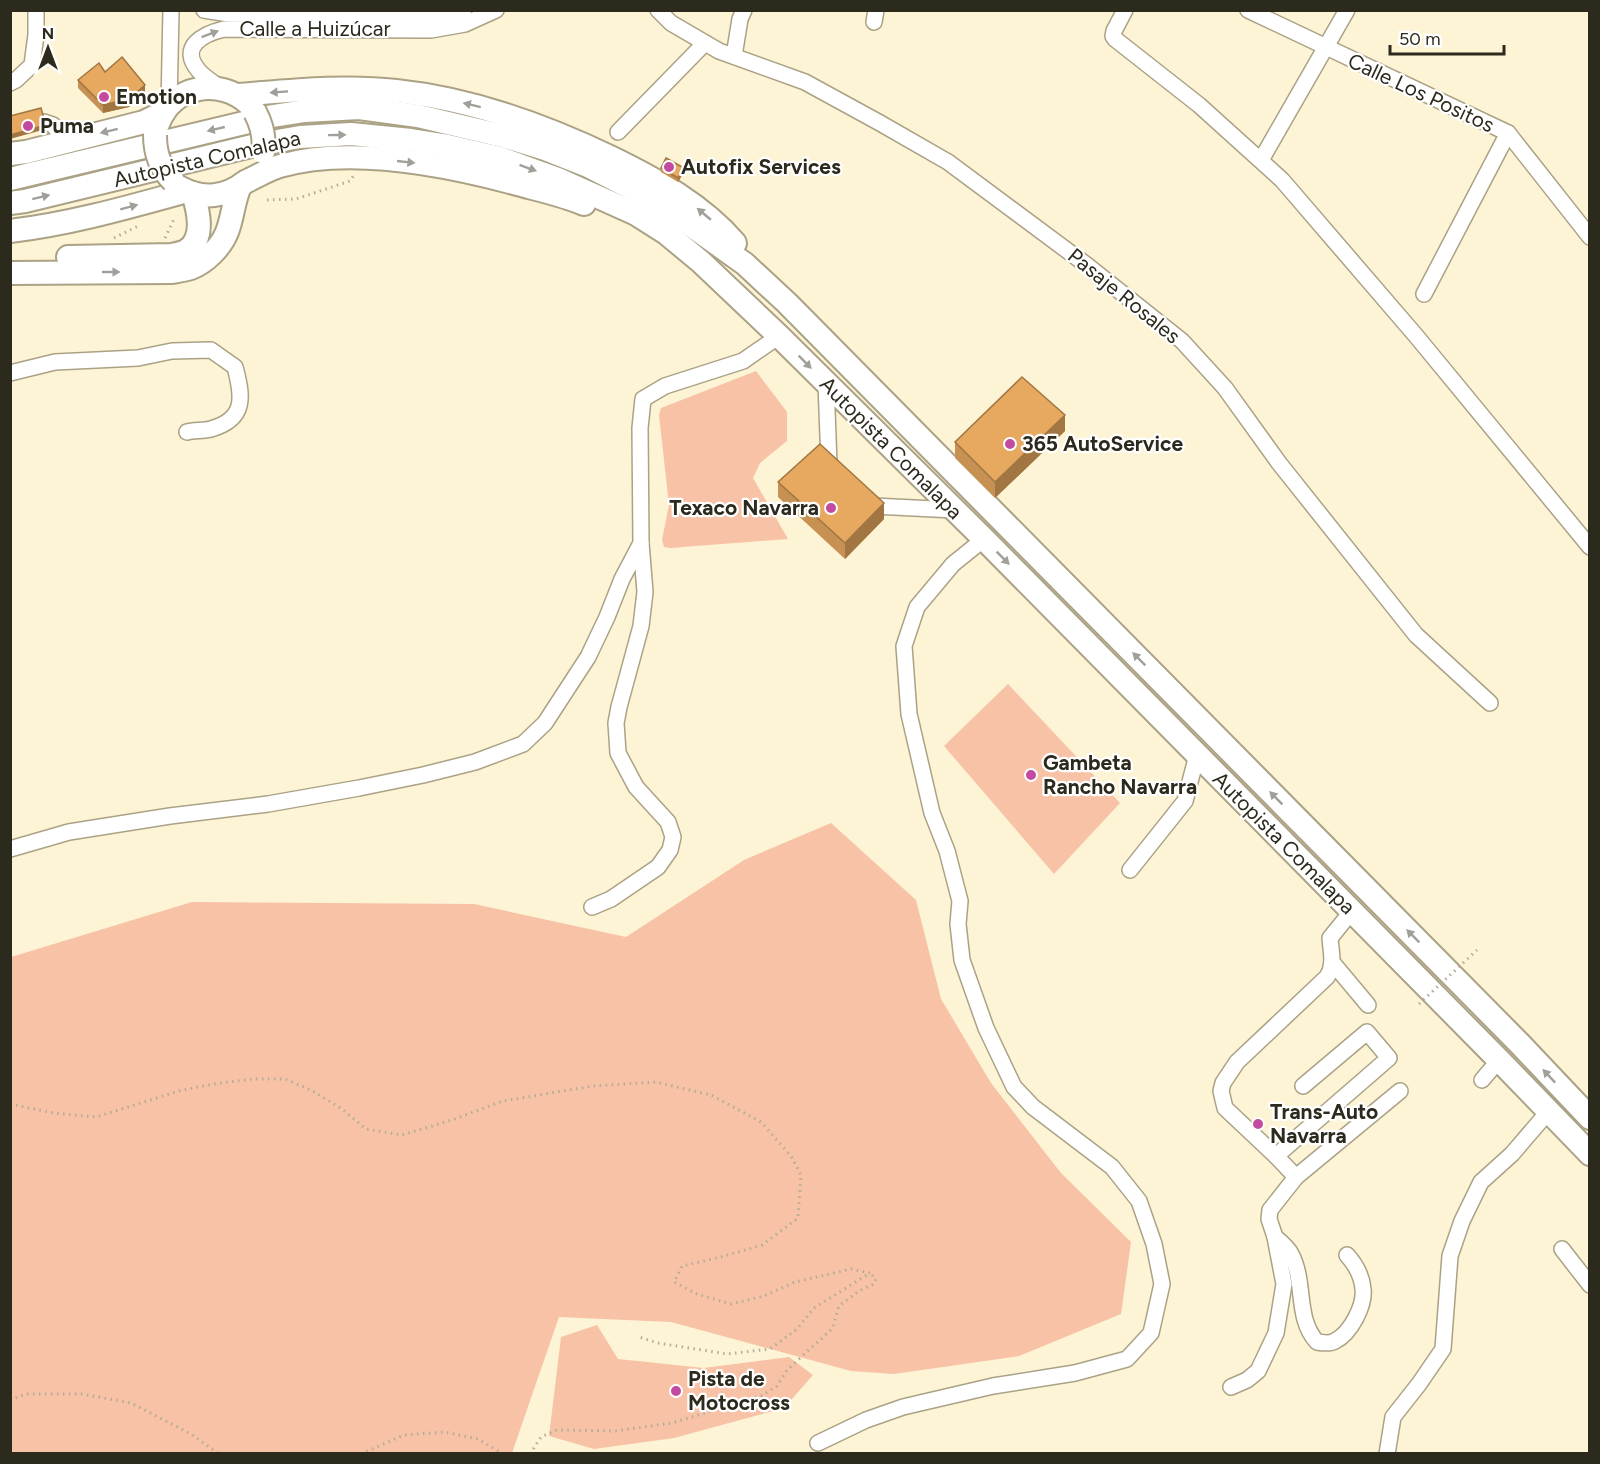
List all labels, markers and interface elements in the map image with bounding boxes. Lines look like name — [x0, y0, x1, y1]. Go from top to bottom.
street label: Calle a Huizúcar — [239, 16, 391, 41]
north arrow — [18, 18, 78, 78]
scale bar — [1390, 18, 1504, 56]
text: N — [42, 24, 54, 43]
one-way arrow — [202, 28, 220, 38]
text: 50 m — [1399, 28, 1441, 50]
street label: Calle Los Positos — [1344, 48, 1498, 137]
place label: Emotion — [116, 84, 197, 109]
one-way arrow — [269, 88, 288, 97]
marker: Emotion — [97, 90, 111, 104]
one-way arrow — [463, 100, 482, 110]
place label: Puma — [40, 113, 94, 138]
marker: Puma — [21, 119, 35, 133]
street label: Autopista Comalapa — [111, 125, 303, 192]
one-way arrow — [206, 125, 225, 135]
one-way arrow — [100, 127, 118, 136]
one-way arrow — [328, 130, 347, 140]
place label: Autofix Services — [681, 154, 841, 179]
one-way arrow — [397, 157, 416, 167]
marker: Autofix Services — [662, 160, 676, 174]
one-way arrow — [520, 163, 538, 173]
one-way arrow — [32, 192, 50, 202]
one-way arrow — [120, 201, 138, 211]
one-way arrow — [696, 208, 712, 221]
street label: Pasaje Rosales — [1063, 243, 1185, 348]
one-way arrow — [101, 267, 120, 277]
one-way arrow — [797, 354, 811, 368]
street label: Autopista Comalapa — [815, 371, 968, 524]
place label: 365 AutoService — [1022, 431, 1183, 456]
marker: 365 AutoService — [1003, 437, 1017, 451]
place label: Texaco Navarra — [669, 495, 819, 520]
marker: Texaco Navarra — [824, 501, 838, 515]
one-way arrow — [995, 551, 1009, 565]
one-way arrow — [1132, 651, 1146, 666]
place label: Gambeta Rancho Navarra — [1043, 750, 1197, 799]
street label: Autopista Comalapa — [1208, 766, 1361, 919]
marker: Gambeta Rancho Navarra — [1024, 768, 1038, 782]
one-way arrow — [1270, 791, 1284, 805]
one-way arrow — [1407, 930, 1421, 944]
one-way arrow — [1543, 1069, 1557, 1083]
place label: Trans-Auto Navarra — [1270, 1099, 1378, 1148]
marker: Trans-Auto Navarra — [1251, 1117, 1265, 1131]
place label: Pista de Motocross — [688, 1366, 790, 1415]
marker: Pista de Motocross — [669, 1384, 683, 1398]

